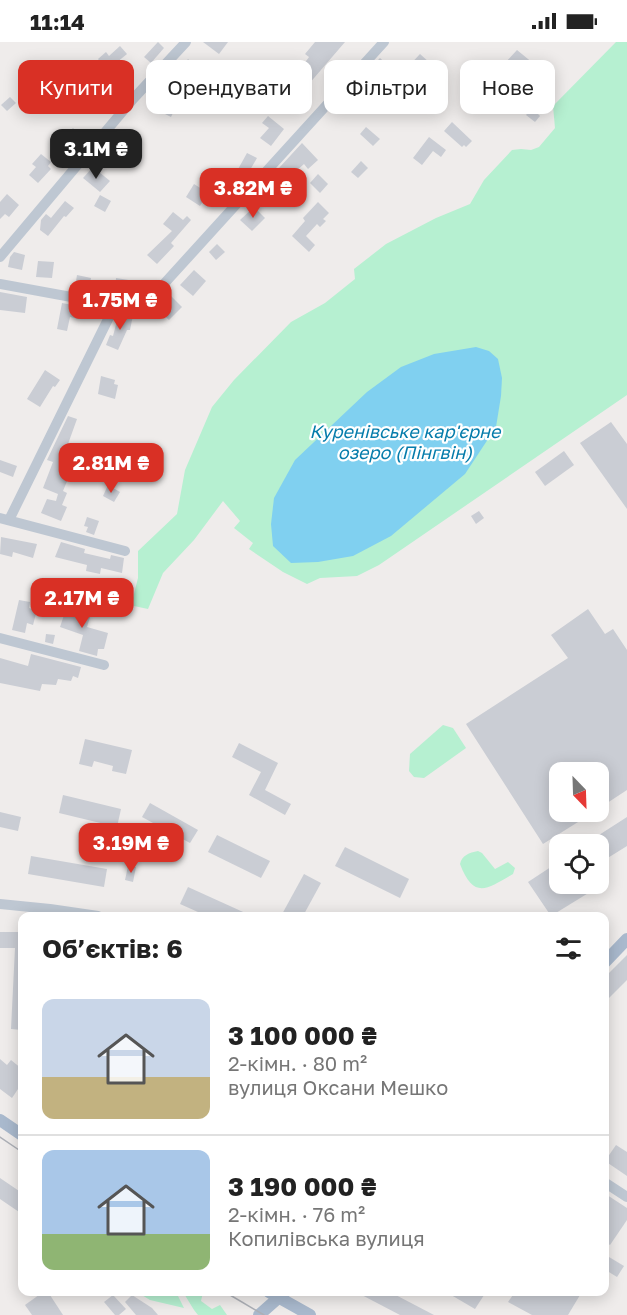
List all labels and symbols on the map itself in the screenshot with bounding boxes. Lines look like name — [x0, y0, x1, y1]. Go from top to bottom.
pin: 3.1M ₴ — [47, 129, 145, 180]
pin: 3.82M ₴ — [198, 168, 308, 219]
pin: 1.75M ₴ — [65, 280, 175, 331]
water label: Куренівське кар'єрне озеро (Пінгвін) — [310, 420, 502, 463]
pin: 2.81M ₴ — [56, 443, 166, 494]
pin: 2.17M ₴ — [27, 578, 137, 629]
north arrow — [549, 762, 609, 822]
pin: 3.19M ₴ — [76, 823, 186, 874]

